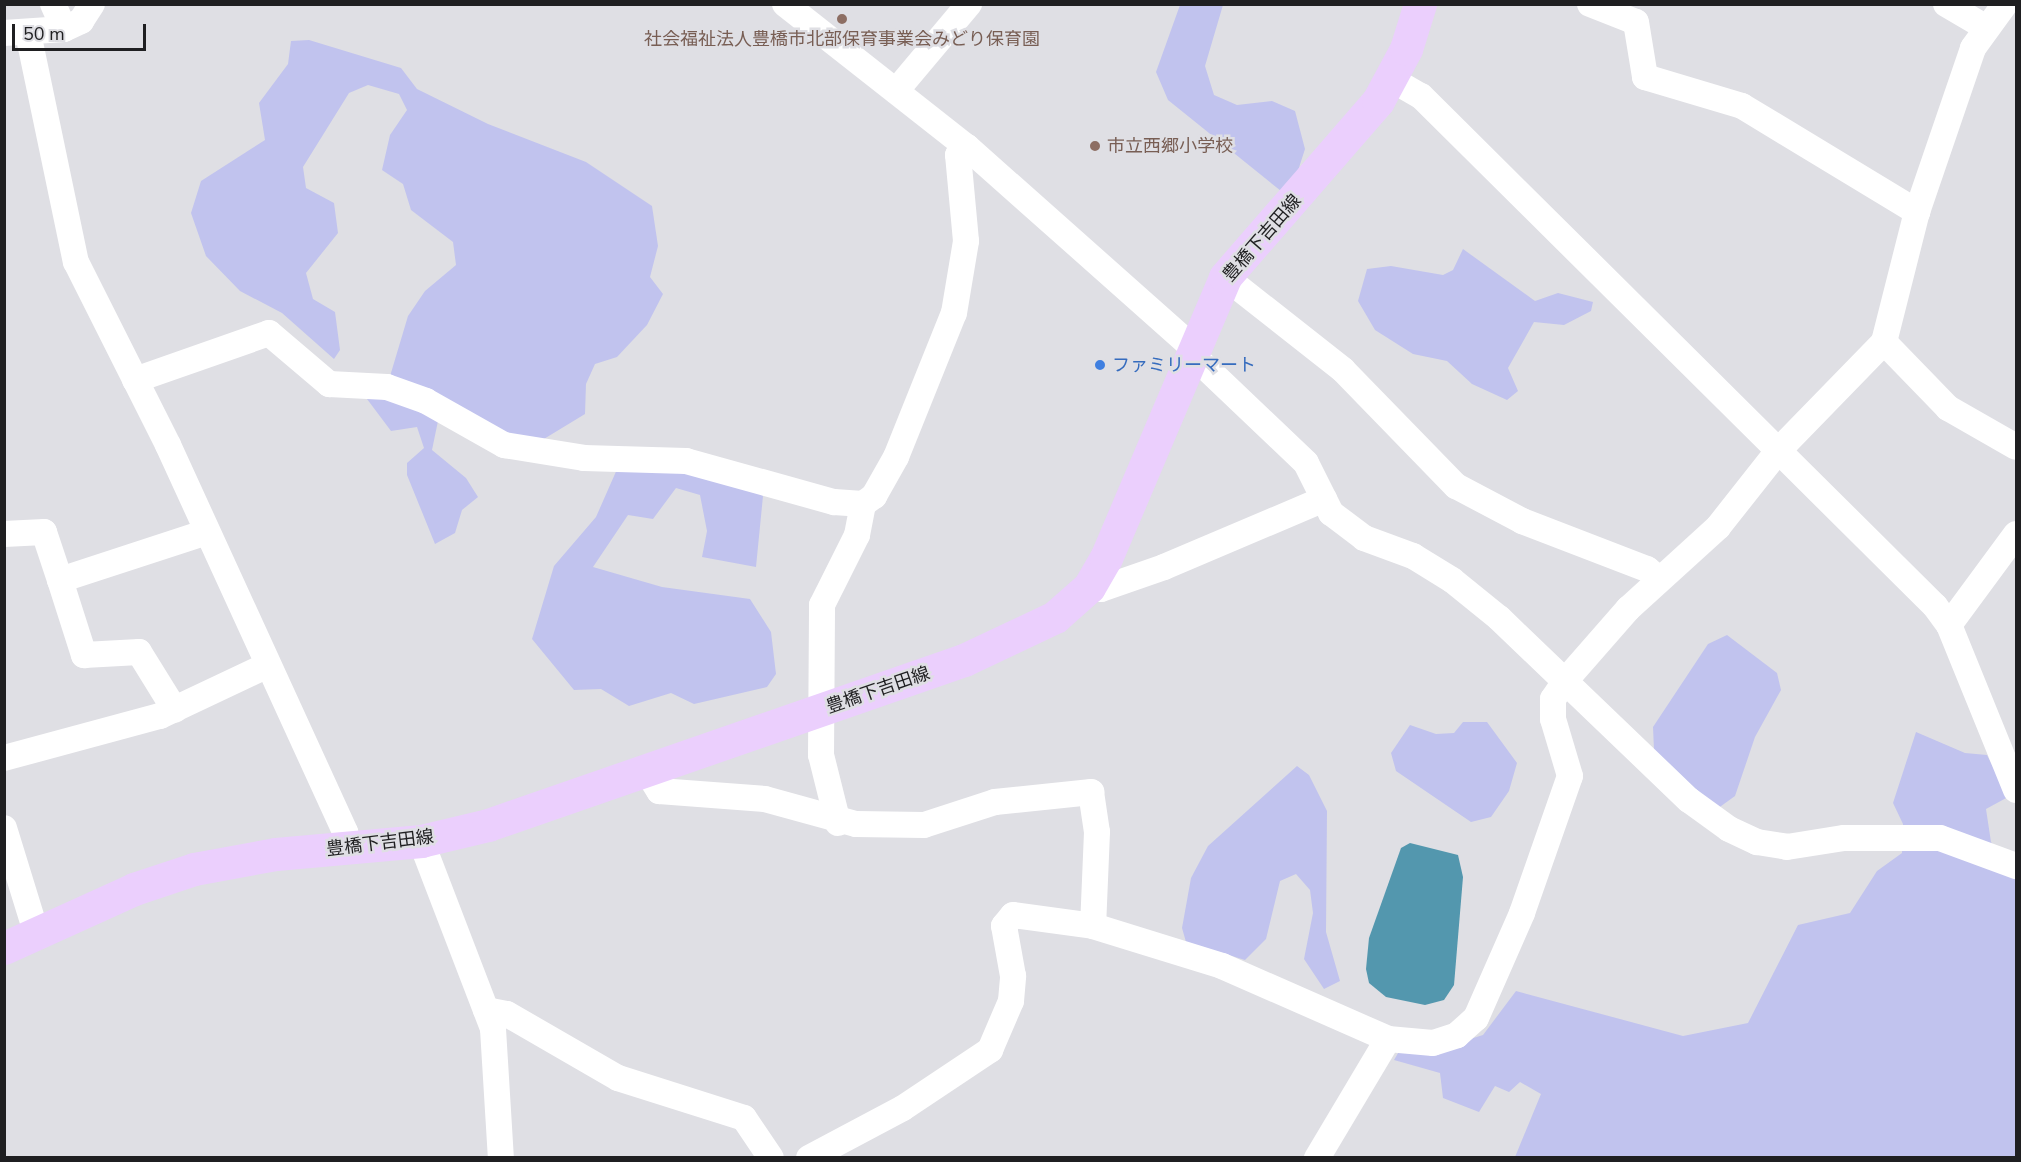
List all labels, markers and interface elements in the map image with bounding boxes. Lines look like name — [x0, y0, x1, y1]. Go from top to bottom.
scale bar — [15, 12, 148, 50]
marker: 社会福祉法人豊橋市北部保育事業会みどり保育園 — [835, 12, 849, 26]
text: 50 m — [23, 22, 65, 46]
place label: 社会福祉法人豊橋市北部保育事業会みどり保育園 — [644, 28, 1040, 50]
place label: 市立西郷小学校 — [1107, 135, 1233, 157]
marker: 市立西郷小学校 — [1088, 139, 1102, 153]
street label: 豊橋下吉田線 — [1218, 190, 1306, 286]
place label: ファミリーマート — [1112, 354, 1256, 376]
marker: ファミリーマート — [1093, 358, 1107, 372]
street label: 豊橋下吉田線 — [823, 662, 933, 718]
street label: 豊橋下吉田線 — [325, 826, 435, 860]

